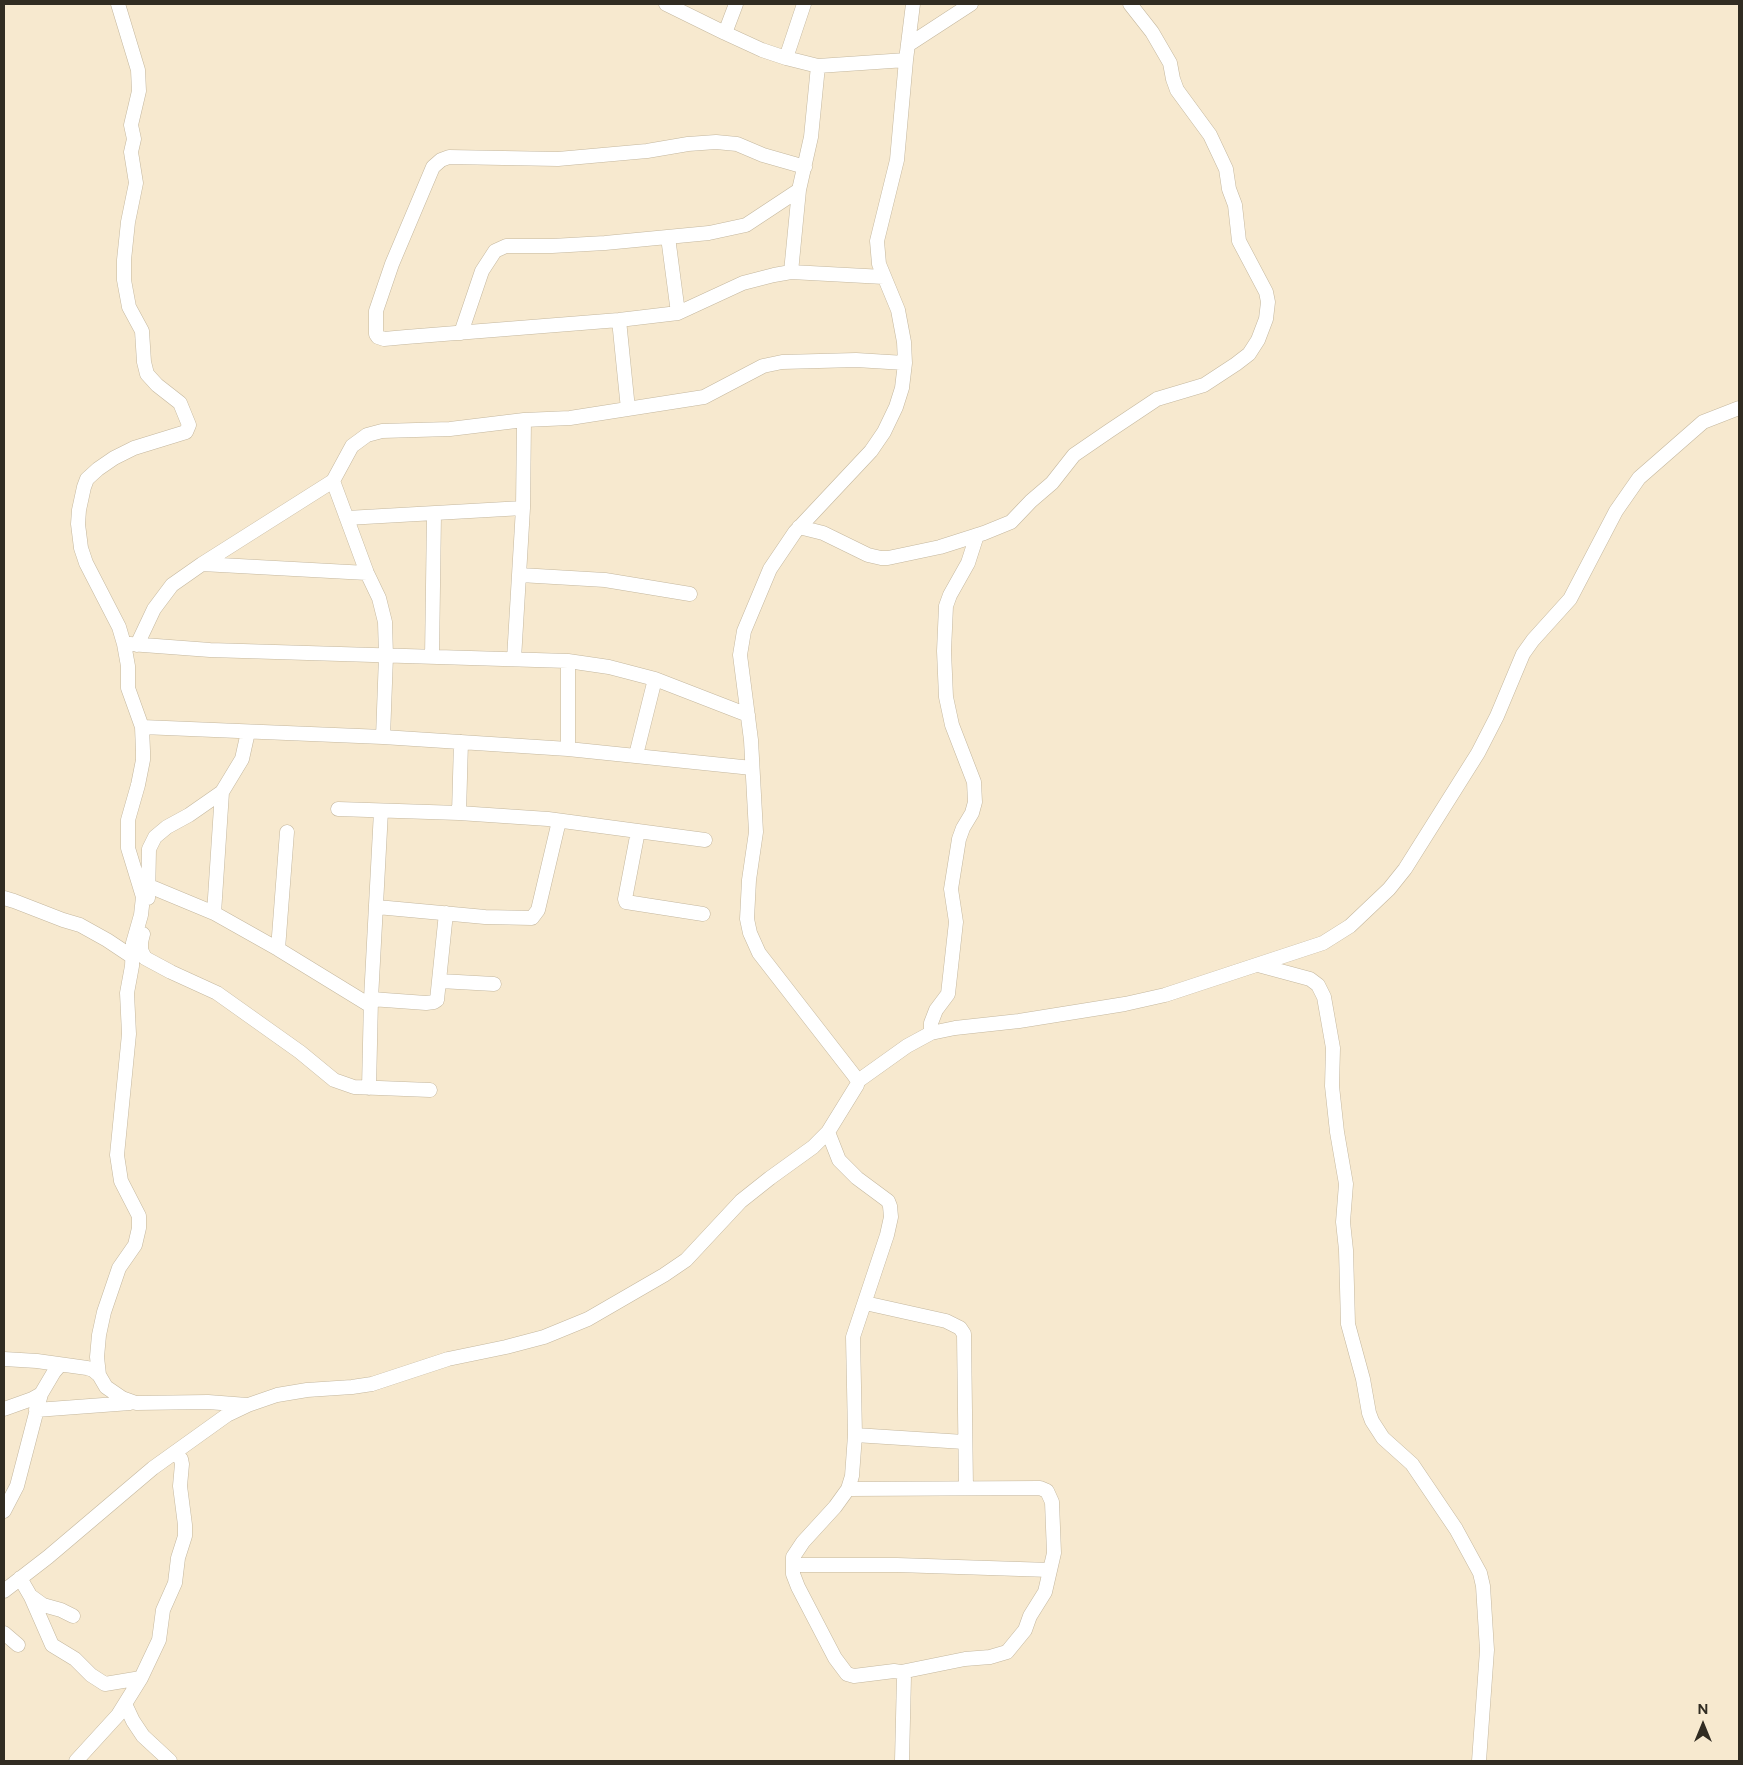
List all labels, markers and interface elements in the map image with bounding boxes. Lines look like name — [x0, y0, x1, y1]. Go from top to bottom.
north arrow — [1678, 1700, 1728, 1750]
text: N — [1698, 1701, 1708, 1718]

